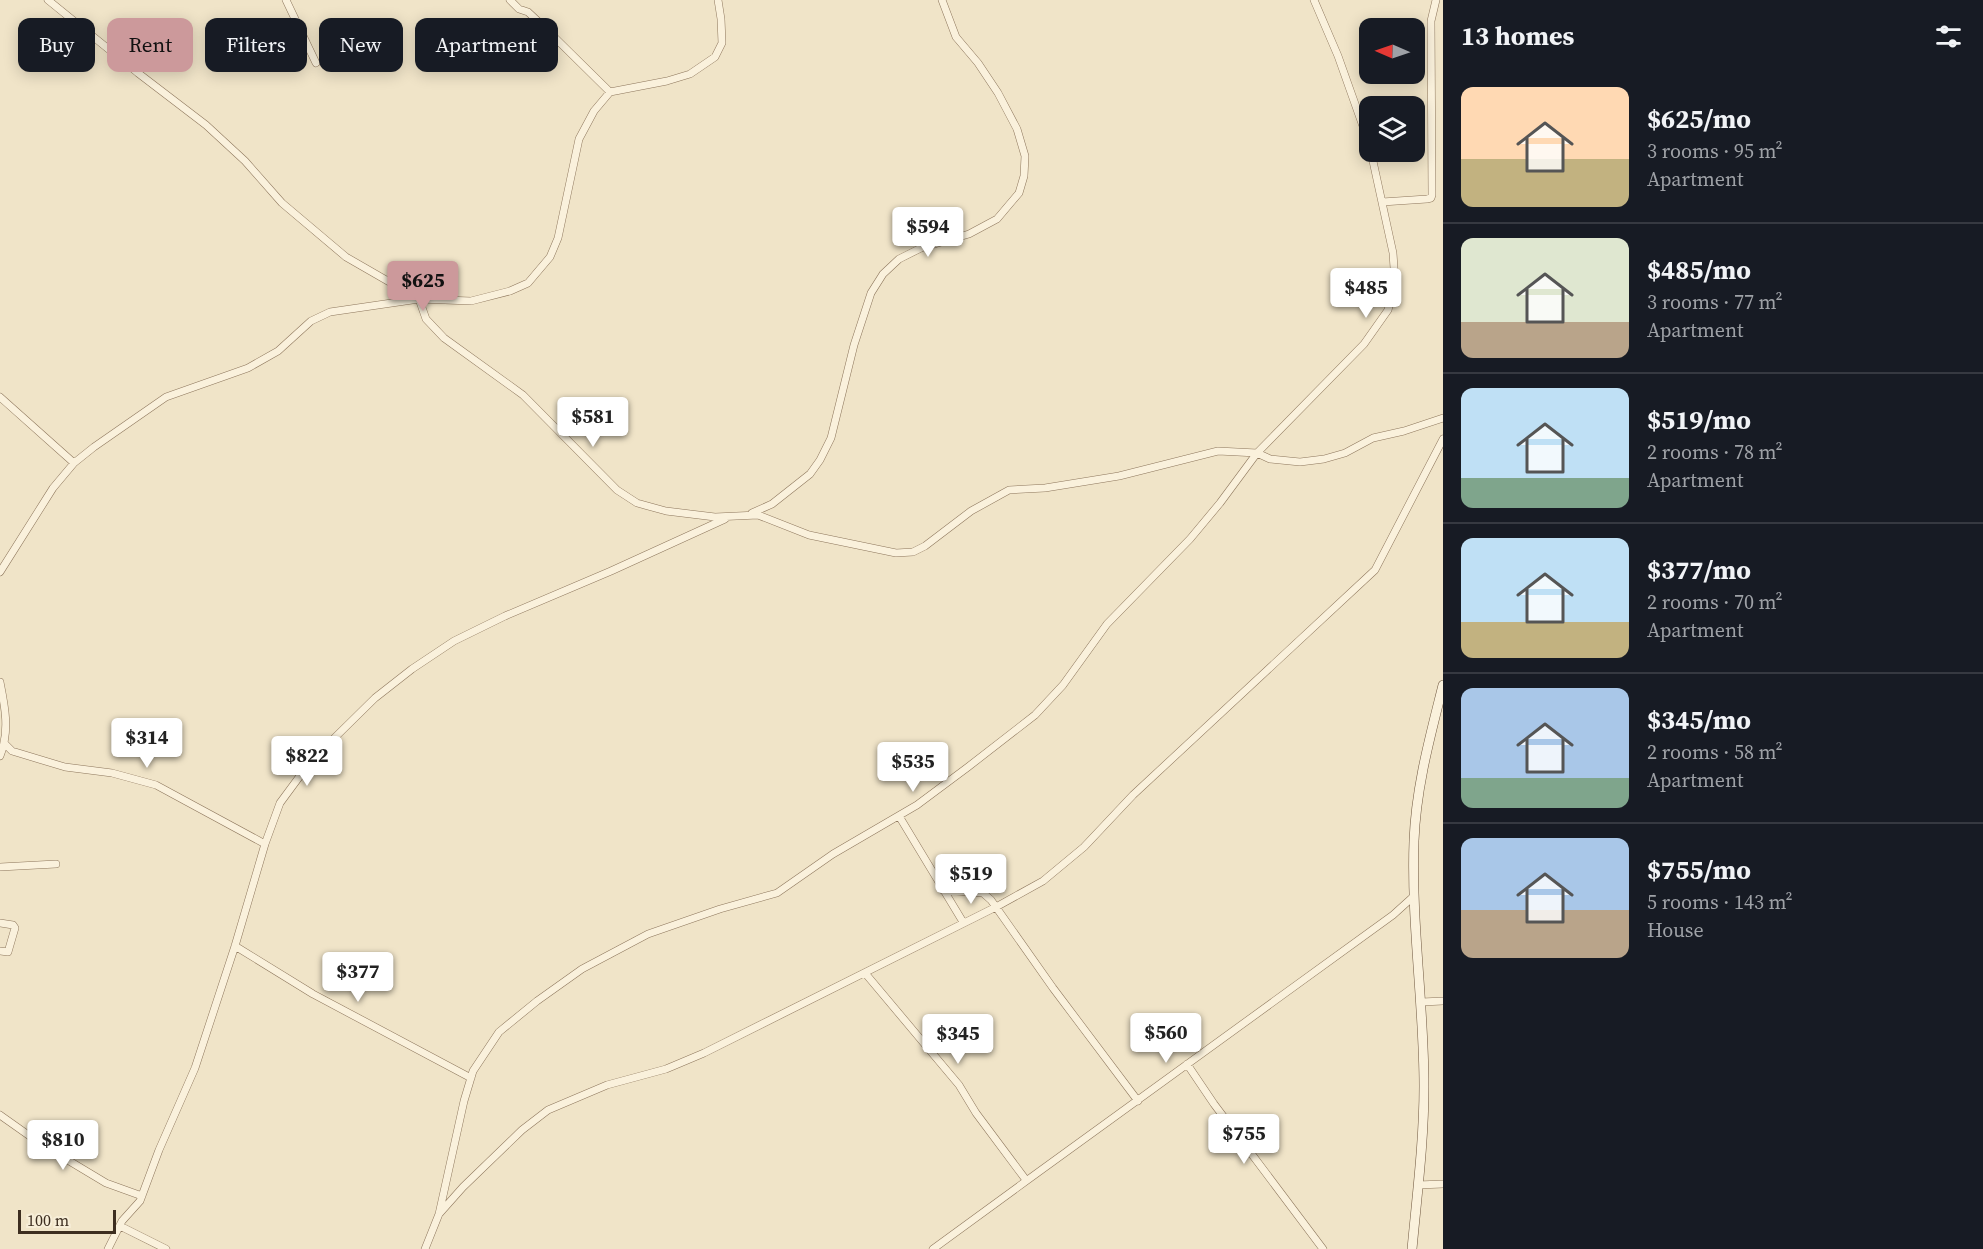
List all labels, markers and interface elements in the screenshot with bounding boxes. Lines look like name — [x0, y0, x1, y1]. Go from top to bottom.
chip: Buy — [18, 18, 95, 72]
chip: Rent — [107, 18, 193, 72]
chip: Filters — [205, 18, 307, 72]
chip: New — [319, 18, 403, 72]
chip: Apartment — [415, 18, 558, 72]
north arrow — [1359, 18, 1425, 84]
map controls — [1359, 18, 1425, 162]
text: 13 homes — [1461, 18, 1574, 54]
icon: filters — [1932, 20, 1965, 53]
button: layers — [1359, 96, 1425, 162]
text: $625/mo — [1647, 101, 1751, 137]
icon: home — [1509, 111, 1581, 183]
text: 3 rooms · 95 m² — [1647, 137, 1783, 165]
text: Apartment — [1647, 165, 1744, 193]
pin: $594 — [892, 207, 964, 258]
text: $594 — [906, 212, 950, 240]
text: $485/mo — [1647, 252, 1751, 288]
pin: $625 — [387, 261, 459, 312]
icon: home — [1509, 262, 1581, 334]
text: $625 — [401, 266, 445, 294]
pin: $485 — [1330, 268, 1402, 319]
text: $485 — [1344, 273, 1388, 301]
text: 3 rooms · 77 m² — [1647, 288, 1783, 316]
text: Apartment — [1647, 316, 1744, 344]
pin: $581 — [557, 397, 629, 448]
text: $581 — [571, 402, 615, 430]
text: $519/mo — [1647, 402, 1751, 438]
icon: home — [1509, 412, 1581, 484]
text: 2 rooms · 78 m² — [1647, 438, 1783, 466]
text: Apartment — [1647, 466, 1744, 494]
text: $377/mo — [1647, 552, 1751, 588]
icon: home — [1509, 562, 1581, 634]
text: 2 rooms · 70 m² — [1647, 588, 1783, 616]
text: Apartment — [1647, 616, 1744, 644]
text: $345/mo — [1647, 702, 1751, 738]
icon: home — [1509, 712, 1581, 784]
pin: $314 — [111, 718, 183, 769]
text: $314 — [125, 723, 169, 751]
pin: $822 — [271, 736, 343, 787]
text: 2 rooms · 58 m² — [1647, 738, 1783, 766]
text: $822 — [285, 741, 329, 769]
pin: $535 — [877, 742, 949, 793]
text: $535 — [891, 747, 935, 775]
text: Apartment — [1647, 766, 1744, 794]
text: $755/mo — [1647, 852, 1751, 888]
pin: $519 — [935, 854, 1007, 905]
text: $519 — [949, 859, 993, 887]
icon: home — [1509, 862, 1581, 934]
text: 5 rooms · 143 m² — [1647, 888, 1793, 916]
text: House — [1647, 916, 1704, 944]
pin: $377 — [322, 952, 394, 1003]
text: $377 — [336, 957, 380, 985]
pin: $560 — [1130, 1013, 1202, 1064]
pin: $345 — [922, 1014, 994, 1065]
text: $560 — [1144, 1018, 1188, 1046]
text: $345 — [936, 1019, 980, 1047]
pin: $755 — [1208, 1114, 1280, 1165]
text: $755 — [1222, 1119, 1266, 1147]
pin: $810 — [27, 1120, 99, 1171]
text: $810 — [41, 1125, 85, 1153]
scale bar — [18, 1207, 116, 1234]
text: 100 m — [27, 1209, 69, 1231]

